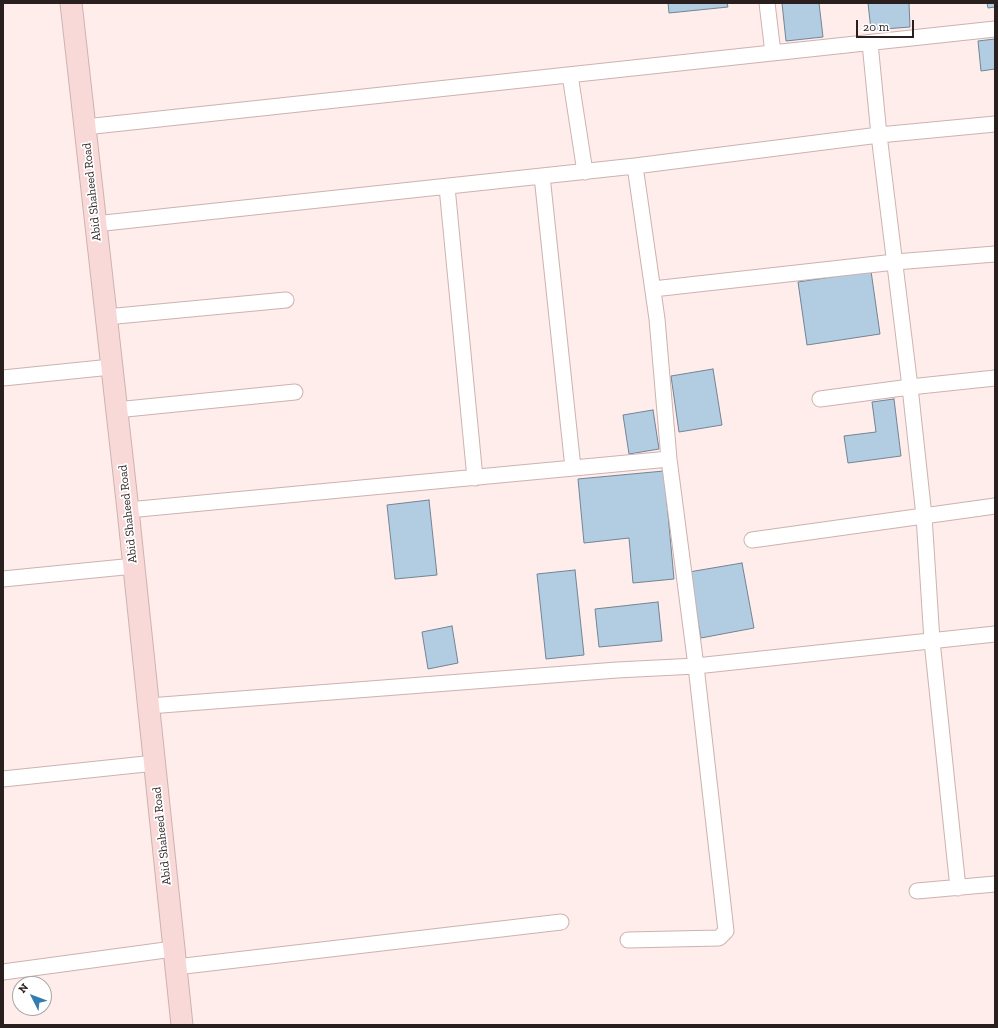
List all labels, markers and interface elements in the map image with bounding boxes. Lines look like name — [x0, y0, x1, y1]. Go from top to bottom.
scale bar — [858, 12, 916, 38]
text: 20 m — [863, 20, 889, 34]
street label: Abid Shaheed Road — [80, 142, 104, 242]
street label: Abid Shaheed Road — [116, 464, 140, 564]
street label: Abid Shaheed Road — [150, 786, 174, 886]
north arrow — [12, 976, 52, 1016]
text: N — [16, 981, 31, 996]

